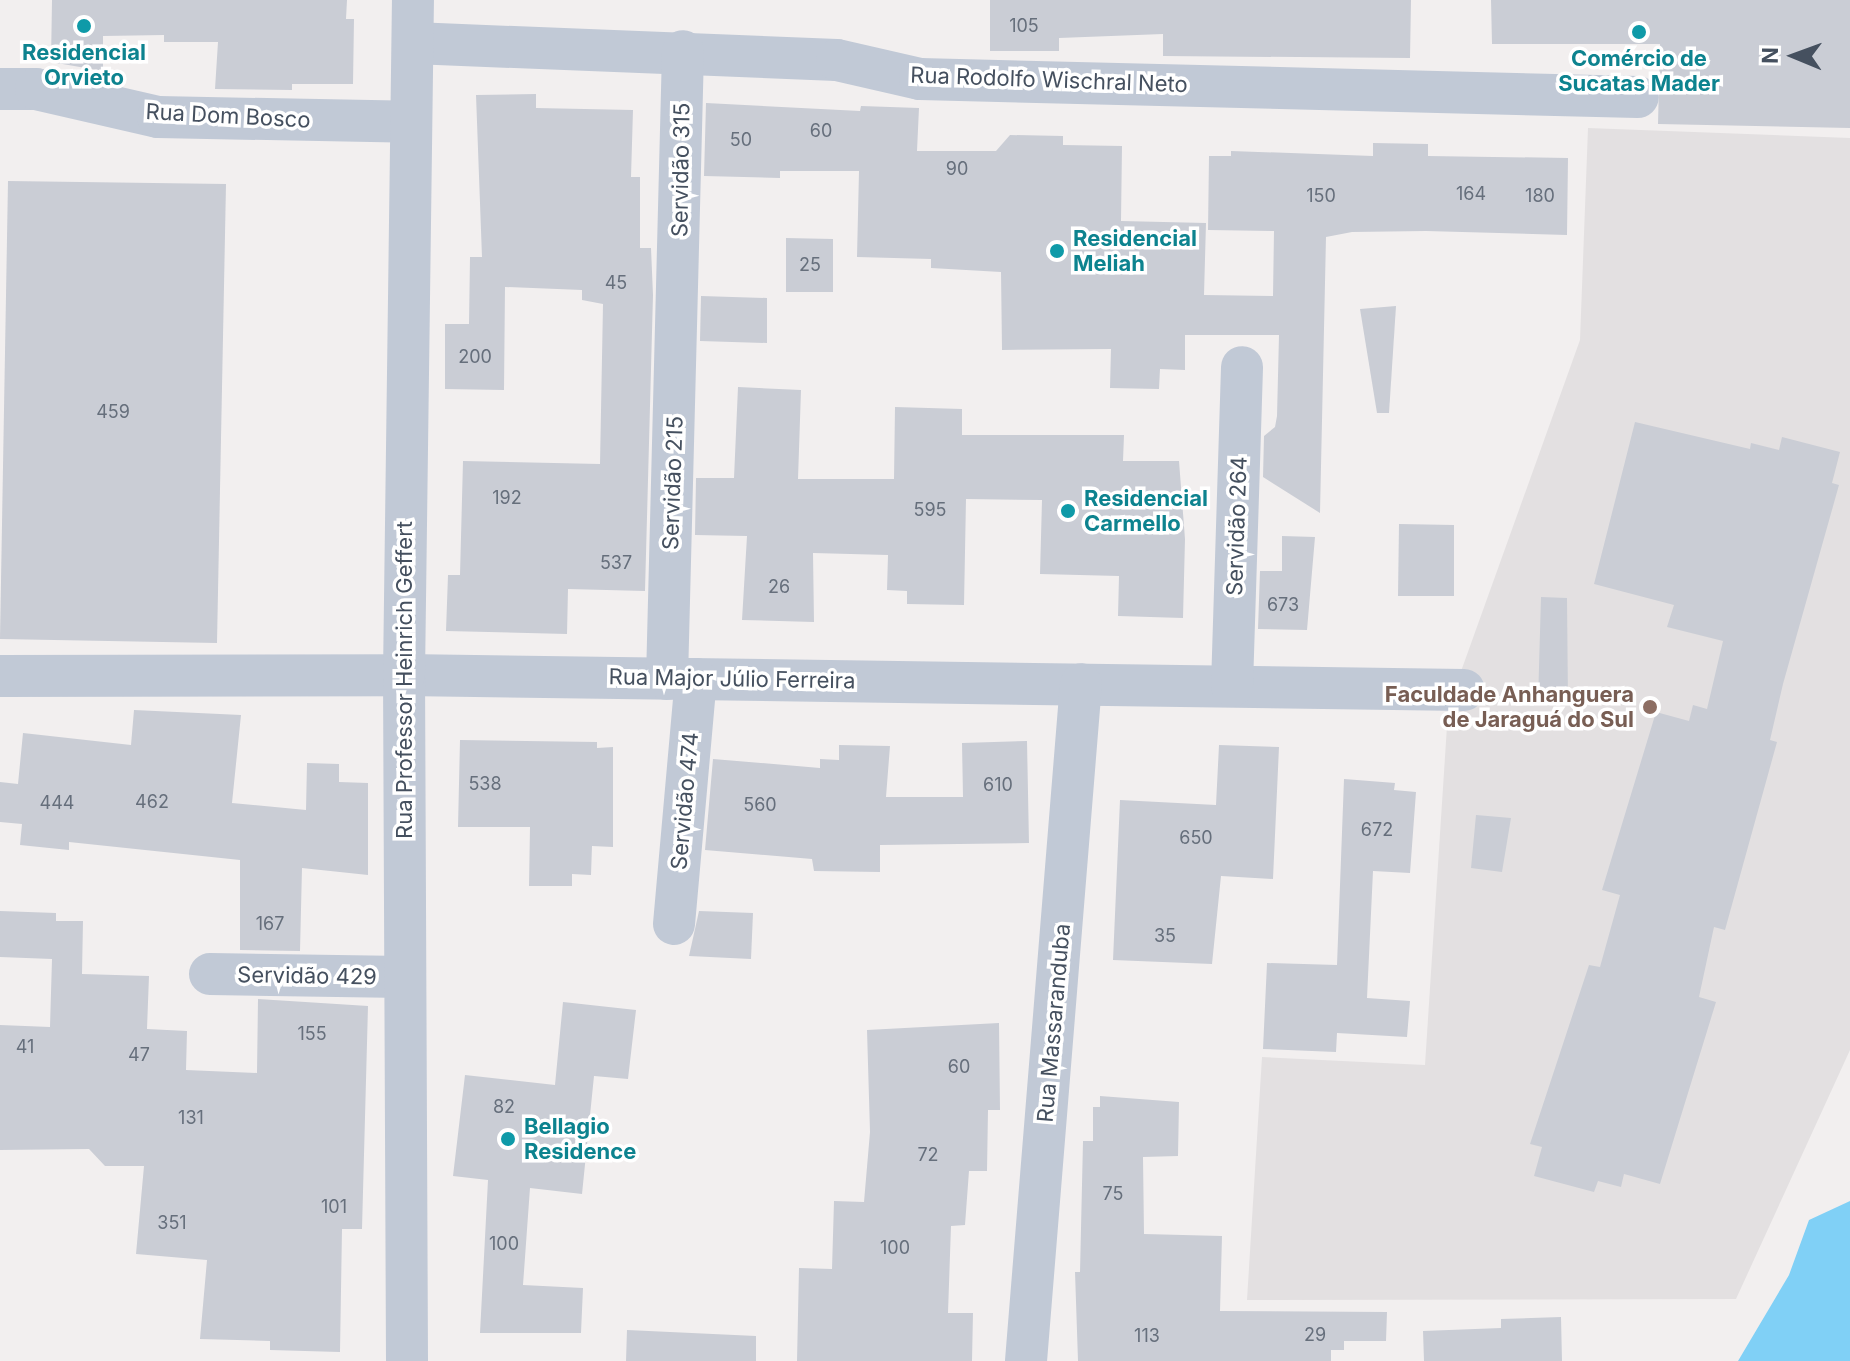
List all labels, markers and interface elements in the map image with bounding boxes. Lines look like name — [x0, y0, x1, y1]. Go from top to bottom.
house number: 105 — [1009, 15, 1039, 37]
north arrow — [1754, 16, 1834, 96]
marker: Residencial Orvieto — [75, 17, 93, 35]
marker: Comércio de Sucatas Mader — [1630, 23, 1648, 41]
place label: Residencial Orvieto — [22, 39, 146, 90]
place label: Comércio de Sucatas Mader — [1558, 45, 1720, 96]
text: N — [1757, 47, 1783, 64]
street label: Rua Rodolfo Wischral Neto — [910, 62, 1188, 98]
street label: Rua Dom Bosco — [145, 98, 311, 134]
street label: Servidão 315 — [667, 103, 695, 237]
house number: 60 — [810, 120, 832, 142]
house number: 50 — [730, 129, 752, 151]
house number: 90 — [946, 158, 968, 180]
house number: 164 — [1456, 183, 1486, 205]
house number: 150 — [1306, 185, 1336, 207]
house number: 180 — [1525, 185, 1555, 207]
place label: Residencial Meliah — [1073, 225, 1197, 276]
marker: Residencial Meliah — [1048, 242, 1066, 260]
house number: 25 — [799, 254, 821, 276]
house number: 45 — [605, 272, 627, 294]
house number: 200 — [458, 346, 492, 368]
house number: 459 — [96, 401, 130, 423]
street label: Servidão 215 — [657, 415, 689, 551]
street label: Servidão 264 — [1221, 456, 1253, 596]
place label: Residencial Carmello — [1084, 485, 1208, 536]
house number: 192 — [492, 487, 522, 509]
house number: 595 — [913, 499, 947, 521]
marker: Residencial Carmello — [1059, 502, 1077, 520]
street label: Rua Professor Heinrich Geffert — [392, 521, 418, 839]
house number: 537 — [600, 552, 632, 574]
house number: 26 — [768, 576, 790, 598]
house number: 673 — [1267, 594, 1299, 616]
street label: Rua Major Júlio Ferreira — [608, 664, 856, 694]
place label: Faculdade Anhanguera de Jaraguá do Sul — [1385, 681, 1634, 732]
marker: Faculdade Anhanguera de Jaraguá do Sul — [1641, 698, 1659, 716]
street label: Servidão 474 — [666, 731, 704, 871]
house number: 538 — [468, 773, 502, 795]
house number: 610 — [983, 774, 1013, 796]
house number: 462 — [135, 791, 169, 813]
house number: 444 — [40, 792, 74, 814]
house number: 560 — [743, 794, 777, 816]
house number: 672 — [1361, 819, 1393, 841]
house number: 650 — [1179, 827, 1213, 849]
house number: 167 — [256, 913, 284, 935]
street label: Rua Massaranduba — [1032, 922, 1076, 1124]
house number: 35 — [1154, 925, 1176, 947]
street label: Servidão 429 — [237, 962, 377, 990]
house number: 155 — [297, 1023, 327, 1045]
house number: 41 — [16, 1036, 34, 1058]
house number: 47 — [128, 1044, 150, 1066]
house number: 60 — [948, 1056, 970, 1078]
house number: 82 — [493, 1096, 515, 1118]
house number: 131 — [178, 1107, 204, 1129]
place label: Bellagio Residence — [524, 1113, 636, 1164]
marker: Bellagio Residence — [499, 1130, 517, 1148]
house number: 72 — [917, 1144, 939, 1166]
house number: 75 — [1103, 1183, 1123, 1205]
house number: 101 — [321, 1196, 347, 1218]
house number: 351 — [157, 1212, 187, 1234]
house number: 100 — [489, 1233, 519, 1255]
house number: 100 — [880, 1237, 910, 1259]
house number: 29 — [1304, 1324, 1326, 1346]
house number: 113 — [1134, 1325, 1160, 1347]

